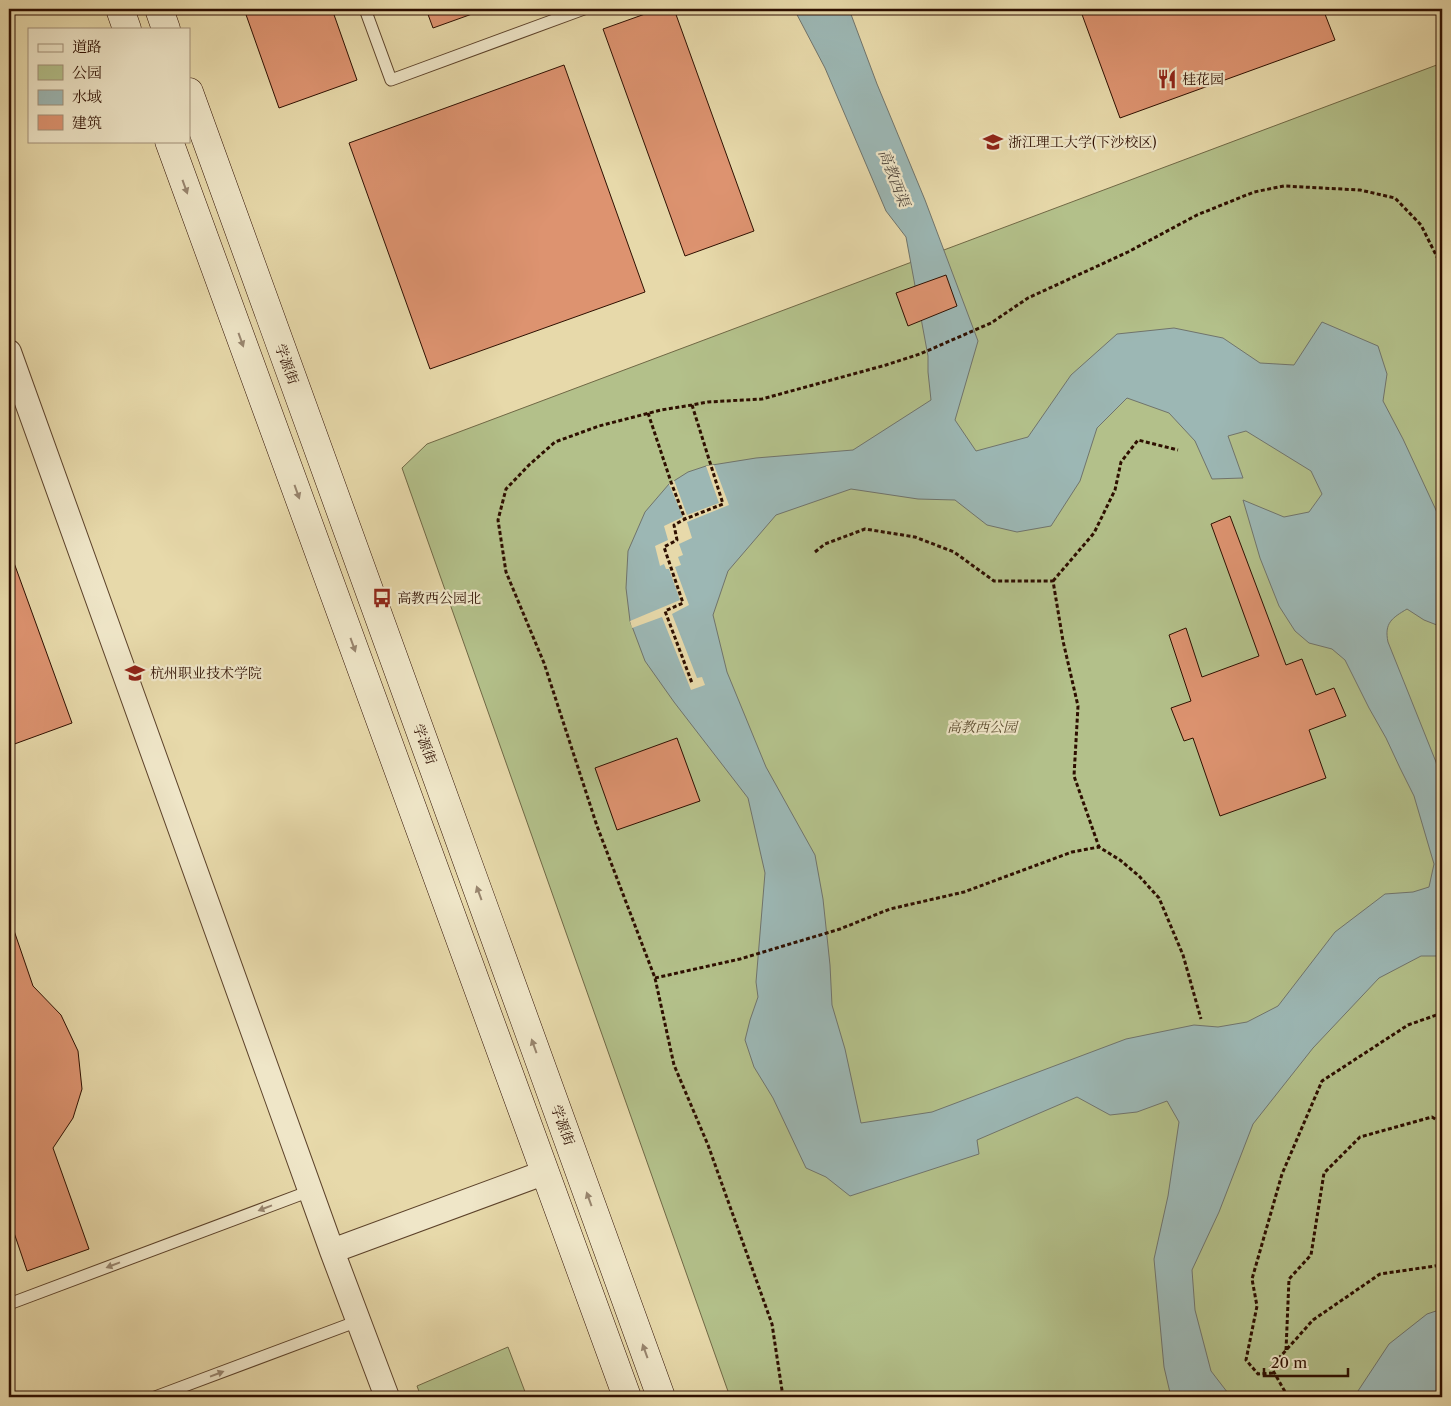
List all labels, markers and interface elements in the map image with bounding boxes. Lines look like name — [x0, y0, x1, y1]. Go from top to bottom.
legend — [28, 28, 190, 142]
text: 道路 — [72, 37, 102, 56]
text: 公园 — [72, 63, 102, 82]
restaurant icon: 桂花园 — [1156, 68, 1178, 90]
place label: 桂花园 — [1182, 70, 1224, 88]
text: 水域 — [72, 87, 102, 106]
text: 建筑 — [72, 113, 102, 132]
school or university icon: 浙江理工大学(下沙校区) — [982, 131, 1004, 153]
place label: 浙江理工大学(下沙校区) — [1008, 133, 1157, 151]
water label: 高教西渠 — [875, 146, 915, 211]
one-way arrow — [181, 180, 189, 195]
one-way arrow — [238, 332, 245, 347]
street label: 学源街 — [271, 341, 303, 387]
one-way arrow — [293, 485, 301, 500]
bus stop icon: 高教西公园北 — [371, 587, 393, 609]
place label: 高教西公园北 — [397, 589, 481, 607]
one-way arrow — [349, 638, 357, 653]
school or university icon: 杭州职业技术学院 — [124, 662, 146, 684]
place label: 杭州职业技术学院 — [150, 664, 262, 682]
park label: 高教西公园 — [947, 718, 1019, 736]
street label: 学源街 — [409, 721, 441, 767]
one-way arrow — [475, 885, 483, 900]
one-way arrow — [530, 1038, 538, 1053]
street label: 学源街 — [547, 1102, 579, 1148]
one-way arrow — [585, 1191, 592, 1206]
one-way arrow — [257, 1204, 272, 1212]
one-way arrow — [105, 1262, 120, 1270]
one-way arrow — [641, 1344, 648, 1359]
scale bar — [1264, 1346, 1347, 1378]
text: 20 m — [1271, 1353, 1307, 1372]
one-way arrow — [210, 1370, 225, 1377]

